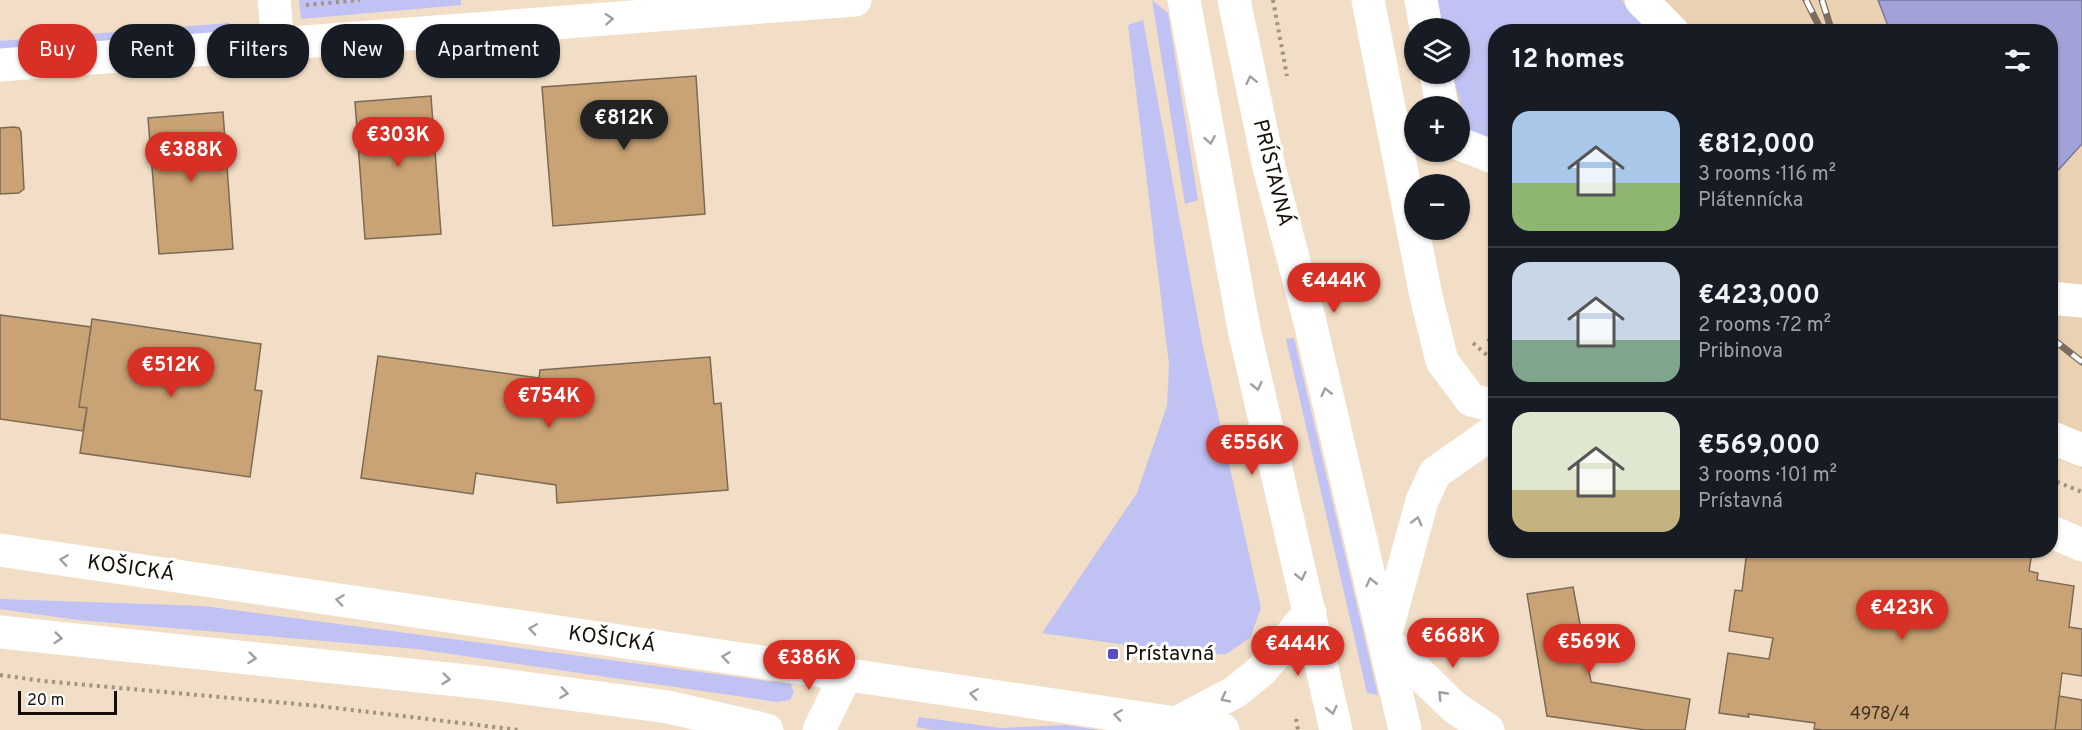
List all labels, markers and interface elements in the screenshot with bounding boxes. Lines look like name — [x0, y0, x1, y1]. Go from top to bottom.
one-way arrow — [604, 12, 613, 25]
map controls — [1404, 18, 1470, 240]
button: layers — [1404, 18, 1470, 84]
chip: Buy — [18, 24, 97, 78]
chip: Rent — [109, 24, 195, 78]
chip: Filters — [207, 24, 309, 78]
chip: New — [321, 24, 404, 78]
chip: Apartment — [416, 24, 560, 78]
text: 12 homes — [1512, 44, 1625, 77]
icon: filters — [2001, 44, 2034, 77]
one-way arrow — [1245, 75, 1258, 85]
button: + — [1404, 96, 1470, 162]
pin: €812K — [582, 100, 666, 151]
text: €812K — [594, 106, 654, 132]
street label: PRÍSTAVNÁ — [1246, 116, 1299, 229]
pin: €303K — [356, 117, 440, 168]
text: €303K — [366, 123, 430, 149]
text: €812,000 — [1698, 129, 1815, 162]
pin: €388K — [149, 132, 233, 183]
one-way arrow — [1203, 135, 1216, 145]
icon: home — [1560, 135, 1632, 207]
text: €388K — [159, 138, 223, 164]
text: 3 rooms · 116 m² — [1698, 162, 1836, 188]
button: − — [1404, 174, 1470, 240]
text: Plátennícka — [1698, 188, 1803, 214]
pin: €444K — [1292, 263, 1376, 314]
text: €444K — [1301, 269, 1367, 295]
text: €423,000 — [1698, 280, 1820, 313]
icon: home — [1560, 286, 1632, 358]
text: 2 rooms · 72 m² — [1698, 313, 1831, 339]
text: Pribinova — [1698, 339, 1783, 365]
pin: €512K — [129, 347, 213, 398]
text: €512K — [141, 353, 201, 379]
pin: €754K — [507, 378, 591, 429]
one-way arrow — [1250, 381, 1263, 391]
text: €754K — [518, 384, 580, 410]
one-way arrow — [1321, 387, 1334, 397]
pin: €556K — [1210, 425, 1294, 476]
text: €569,000 — [1698, 430, 1820, 463]
text: €556K — [1220, 431, 1284, 457]
icon: home — [1560, 436, 1632, 508]
text: 3 rooms · 101 m² — [1698, 463, 1837, 489]
text: Prístavná — [1698, 489, 1783, 515]
one-way arrow — [1409, 517, 1422, 527]
street label: KOŠICKÁ — [85, 548, 177, 589]
one-way arrow — [59, 554, 68, 566]
one-way arrow — [1294, 571, 1307, 581]
one-way arrow — [1365, 577, 1378, 587]
pin: €423K — [1860, 590, 1944, 641]
one-way arrow — [335, 595, 344, 607]
text: €423K — [1870, 596, 1934, 622]
pin: €668K — [1411, 618, 1495, 669]
street label: KOŠICKÁ — [566, 619, 658, 660]
one-way arrow — [528, 623, 537, 635]
text: €668K — [1421, 624, 1485, 650]
pin: €569K — [1547, 624, 1631, 675]
pin: €444K — [1256, 626, 1340, 677]
text: €569K — [1557, 630, 1621, 656]
one-way arrow — [54, 631, 63, 644]
text: €444K — [1265, 632, 1331, 658]
pin: €386K — [767, 640, 851, 691]
place label: Prístavná — [1125, 641, 1214, 668]
text: €386K — [777, 646, 841, 672]
marker: Prístavná — [1106, 647, 1120, 661]
one-way arrow — [721, 651, 730, 663]
one-way arrow — [248, 652, 257, 664]
one-way arrow — [442, 672, 451, 685]
one-way arrow — [560, 687, 569, 699]
scale bar — [18, 688, 117, 716]
one-way arrow — [969, 688, 978, 700]
one-way arrow — [1220, 690, 1231, 702]
text: 20 m — [27, 691, 64, 711]
one-way arrow — [1438, 691, 1449, 701]
house number: 4978/4 — [1850, 703, 1910, 726]
one-way arrow — [1324, 705, 1337, 715]
one-way arrow — [1113, 709, 1122, 721]

